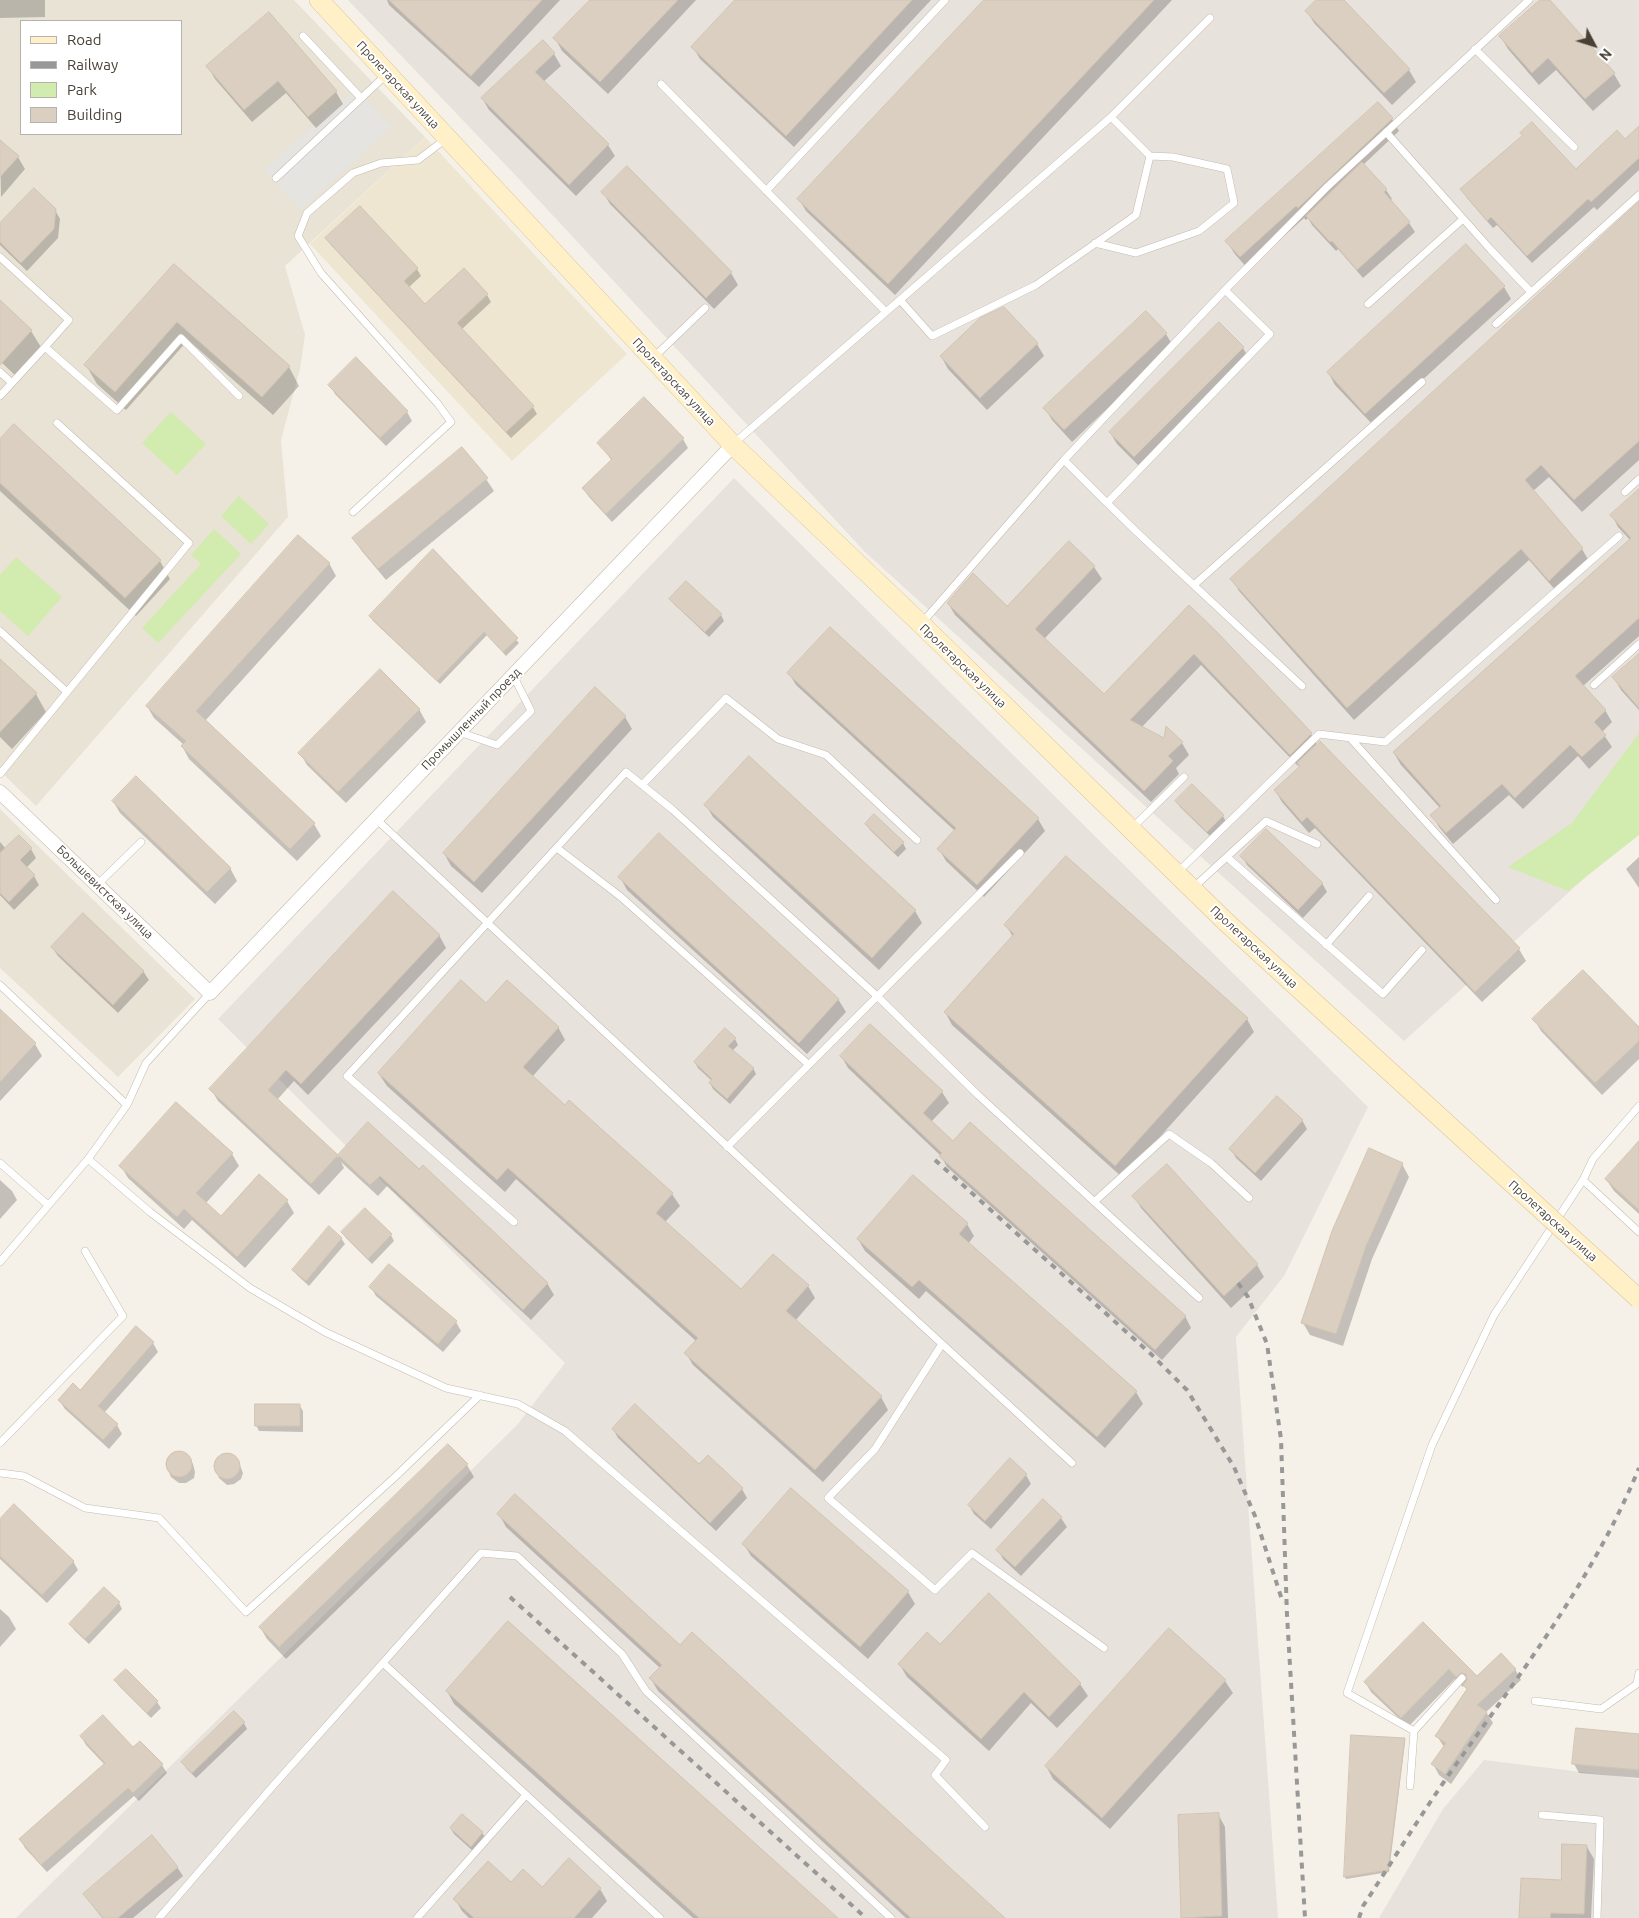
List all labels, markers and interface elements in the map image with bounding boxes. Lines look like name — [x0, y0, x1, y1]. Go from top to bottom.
legend — [20, 20, 182, 135]
north arrow — [1569, 20, 1619, 70]
text: Road — [67, 31, 102, 48]
street label: Пролетарская улица — [354, 38, 442, 132]
text: N — [1596, 45, 1615, 64]
text: Railway — [67, 56, 118, 73]
text: Park — [67, 81, 97, 98]
text: Building — [67, 106, 122, 123]
street label: Пролетарская улица — [630, 335, 718, 429]
street label: Пролетарская улица — [917, 621, 1009, 711]
street label: Промышленный проезд — [418, 665, 524, 773]
street label: Большевистская улица — [54, 842, 156, 942]
street label: Пролетарская улица — [1207, 903, 1301, 991]
street label: Пролетарская улица — [1506, 1177, 1600, 1265]

